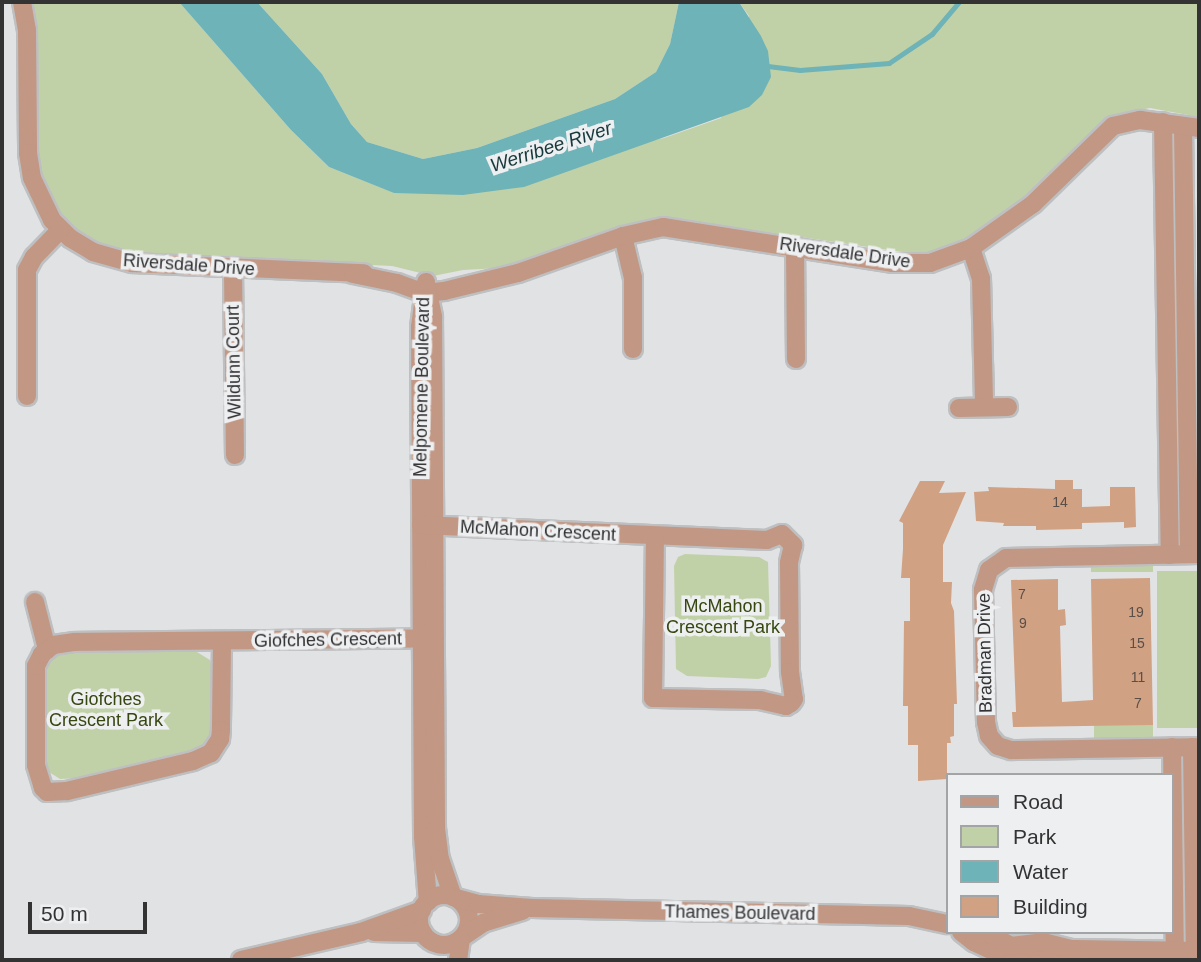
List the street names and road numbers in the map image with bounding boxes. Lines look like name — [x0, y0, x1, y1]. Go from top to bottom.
street label: Riversdale Drive — [778, 233, 912, 273]
street label: Riversdale Drive — [122, 250, 256, 280]
street label: Melpomene Boulevard — [410, 297, 434, 477]
street label: Wildunn Court — [222, 305, 246, 419]
street label: McMahon Crescent — [460, 516, 616, 546]
street label: Bradman Drive — [973, 593, 997, 713]
street label: Giofches Crescent — [254, 628, 402, 652]
street label: Thames Boulevard — [664, 901, 816, 925]

